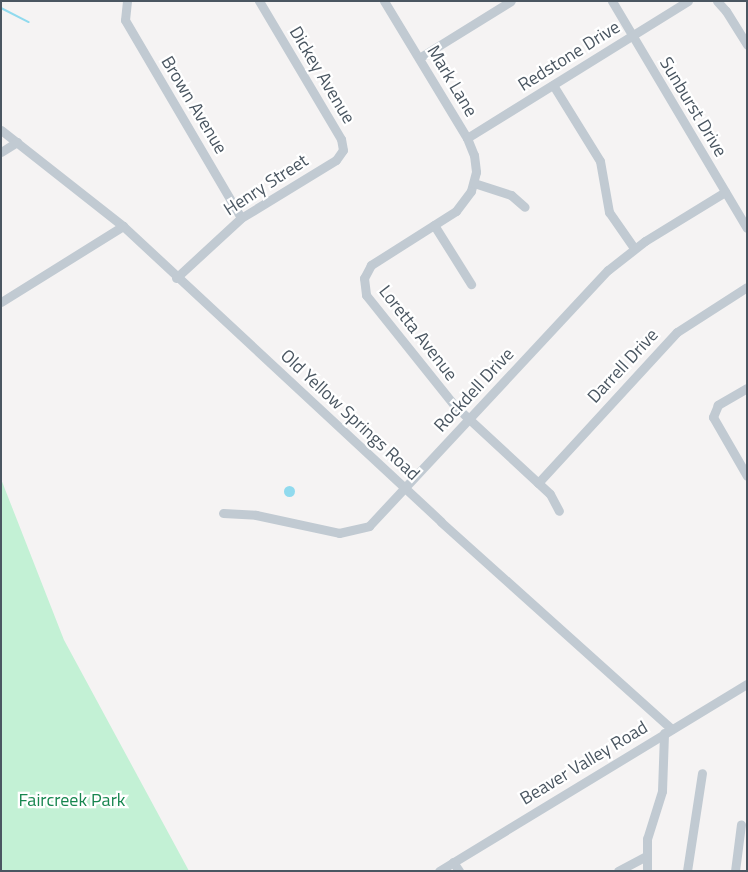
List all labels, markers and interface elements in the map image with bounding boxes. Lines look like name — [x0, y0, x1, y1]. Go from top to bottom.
street label: Redstone Drive — [514, 16, 624, 96]
street label: Dickey Avenue — [284, 22, 360, 128]
street label: Mark Lane — [422, 41, 482, 121]
street label: Brown Avenue — [156, 52, 232, 158]
street label: Sunburst Drive — [655, 53, 731, 161]
street label: Henry Street — [220, 150, 312, 220]
street label: Loretta Avenue — [374, 281, 462, 385]
street label: Darrell Drive — [583, 324, 663, 408]
street label: Rockdell Drive — [430, 344, 518, 436]
street label: Old Yellow Springs Road — [276, 345, 424, 485]
street label: Beaver Valley Road — [516, 716, 652, 810]
park label: Faircreek Park — [19, 789, 125, 811]

